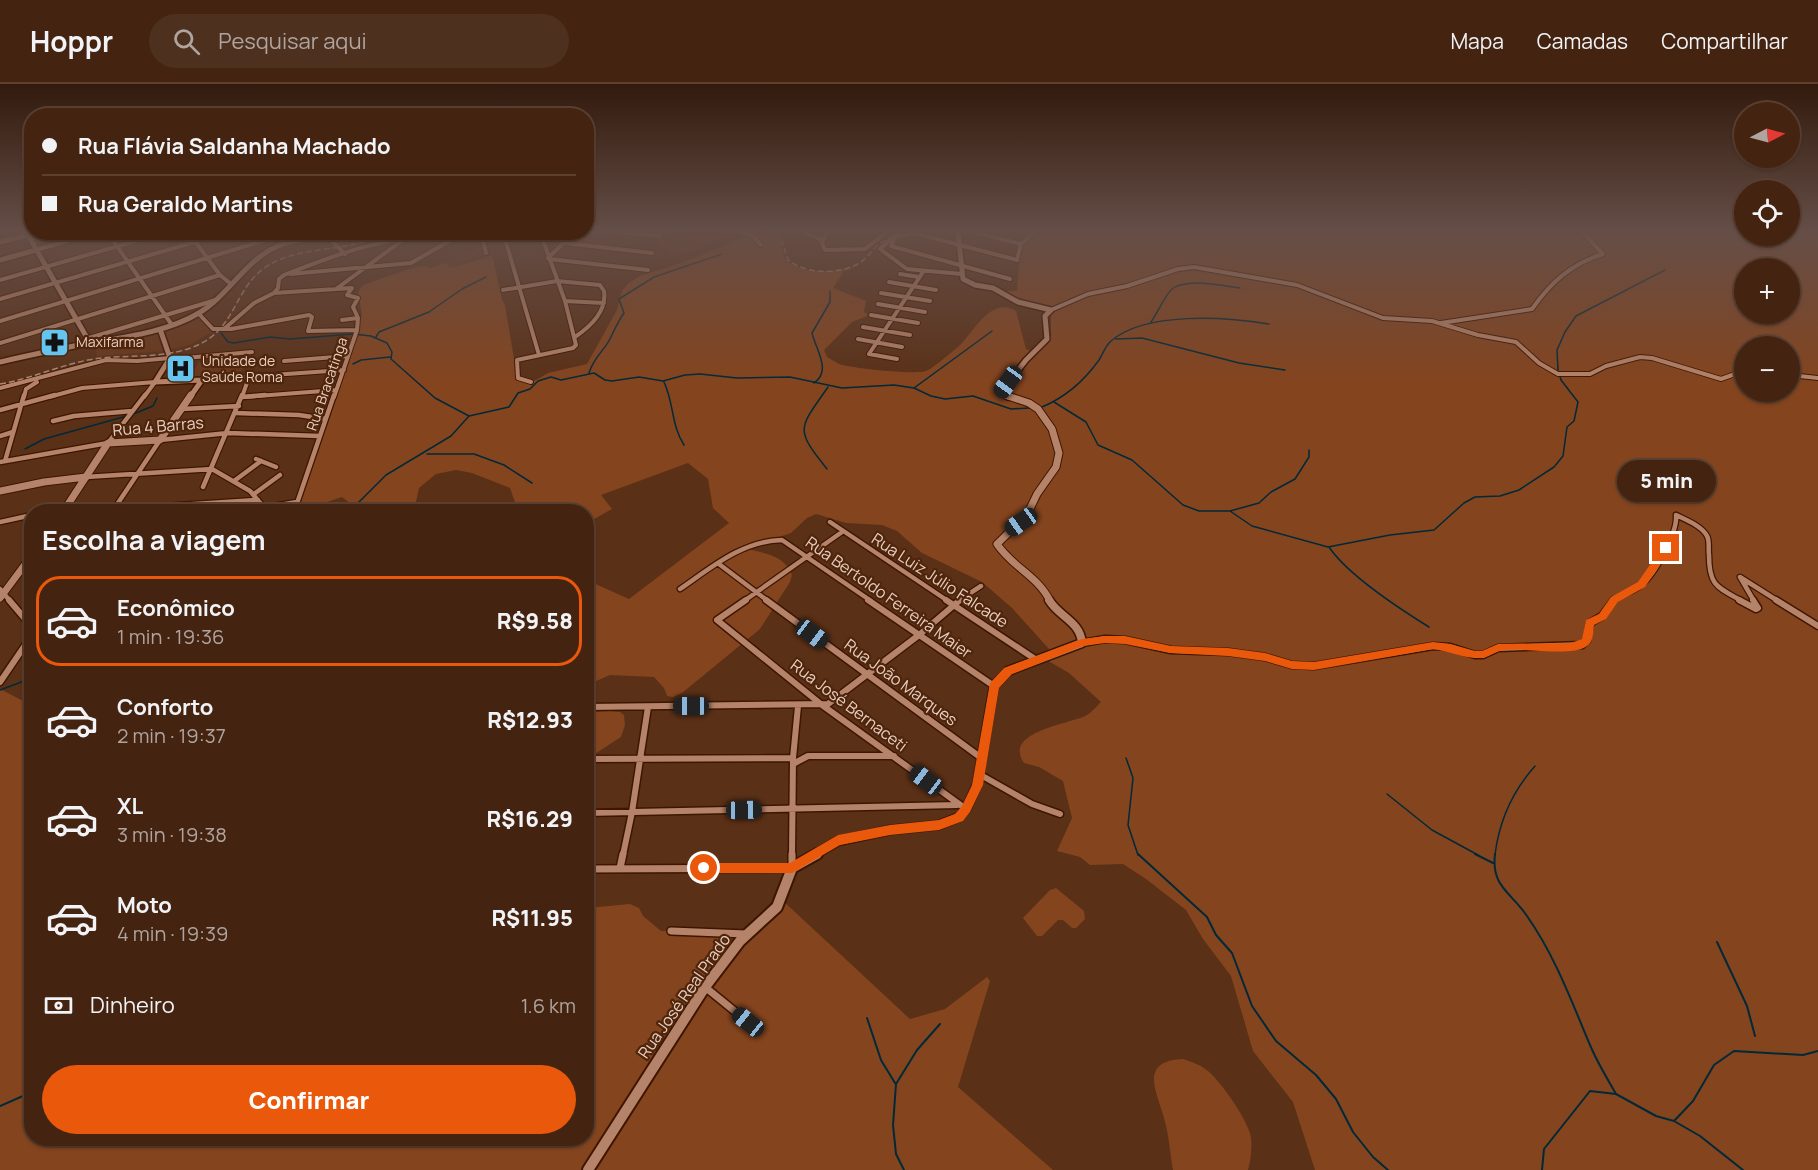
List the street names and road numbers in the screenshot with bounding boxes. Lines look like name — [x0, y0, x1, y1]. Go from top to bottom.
street label: Rua Bracatinga — [302, 335, 351, 433]
street label: Rua 4 Barras — [111, 411, 205, 441]
street label: Rua Luiz Júlio Falcade — [867, 528, 1013, 632]
street label: Rua Bertoldo Ferreira Maier — [801, 531, 977, 663]
street label: Rua João Marques — [840, 633, 962, 731]
street label: Rua José Bernaceti — [786, 654, 912, 756]
street label: Rua José Real Prado — [633, 929, 735, 1063]

